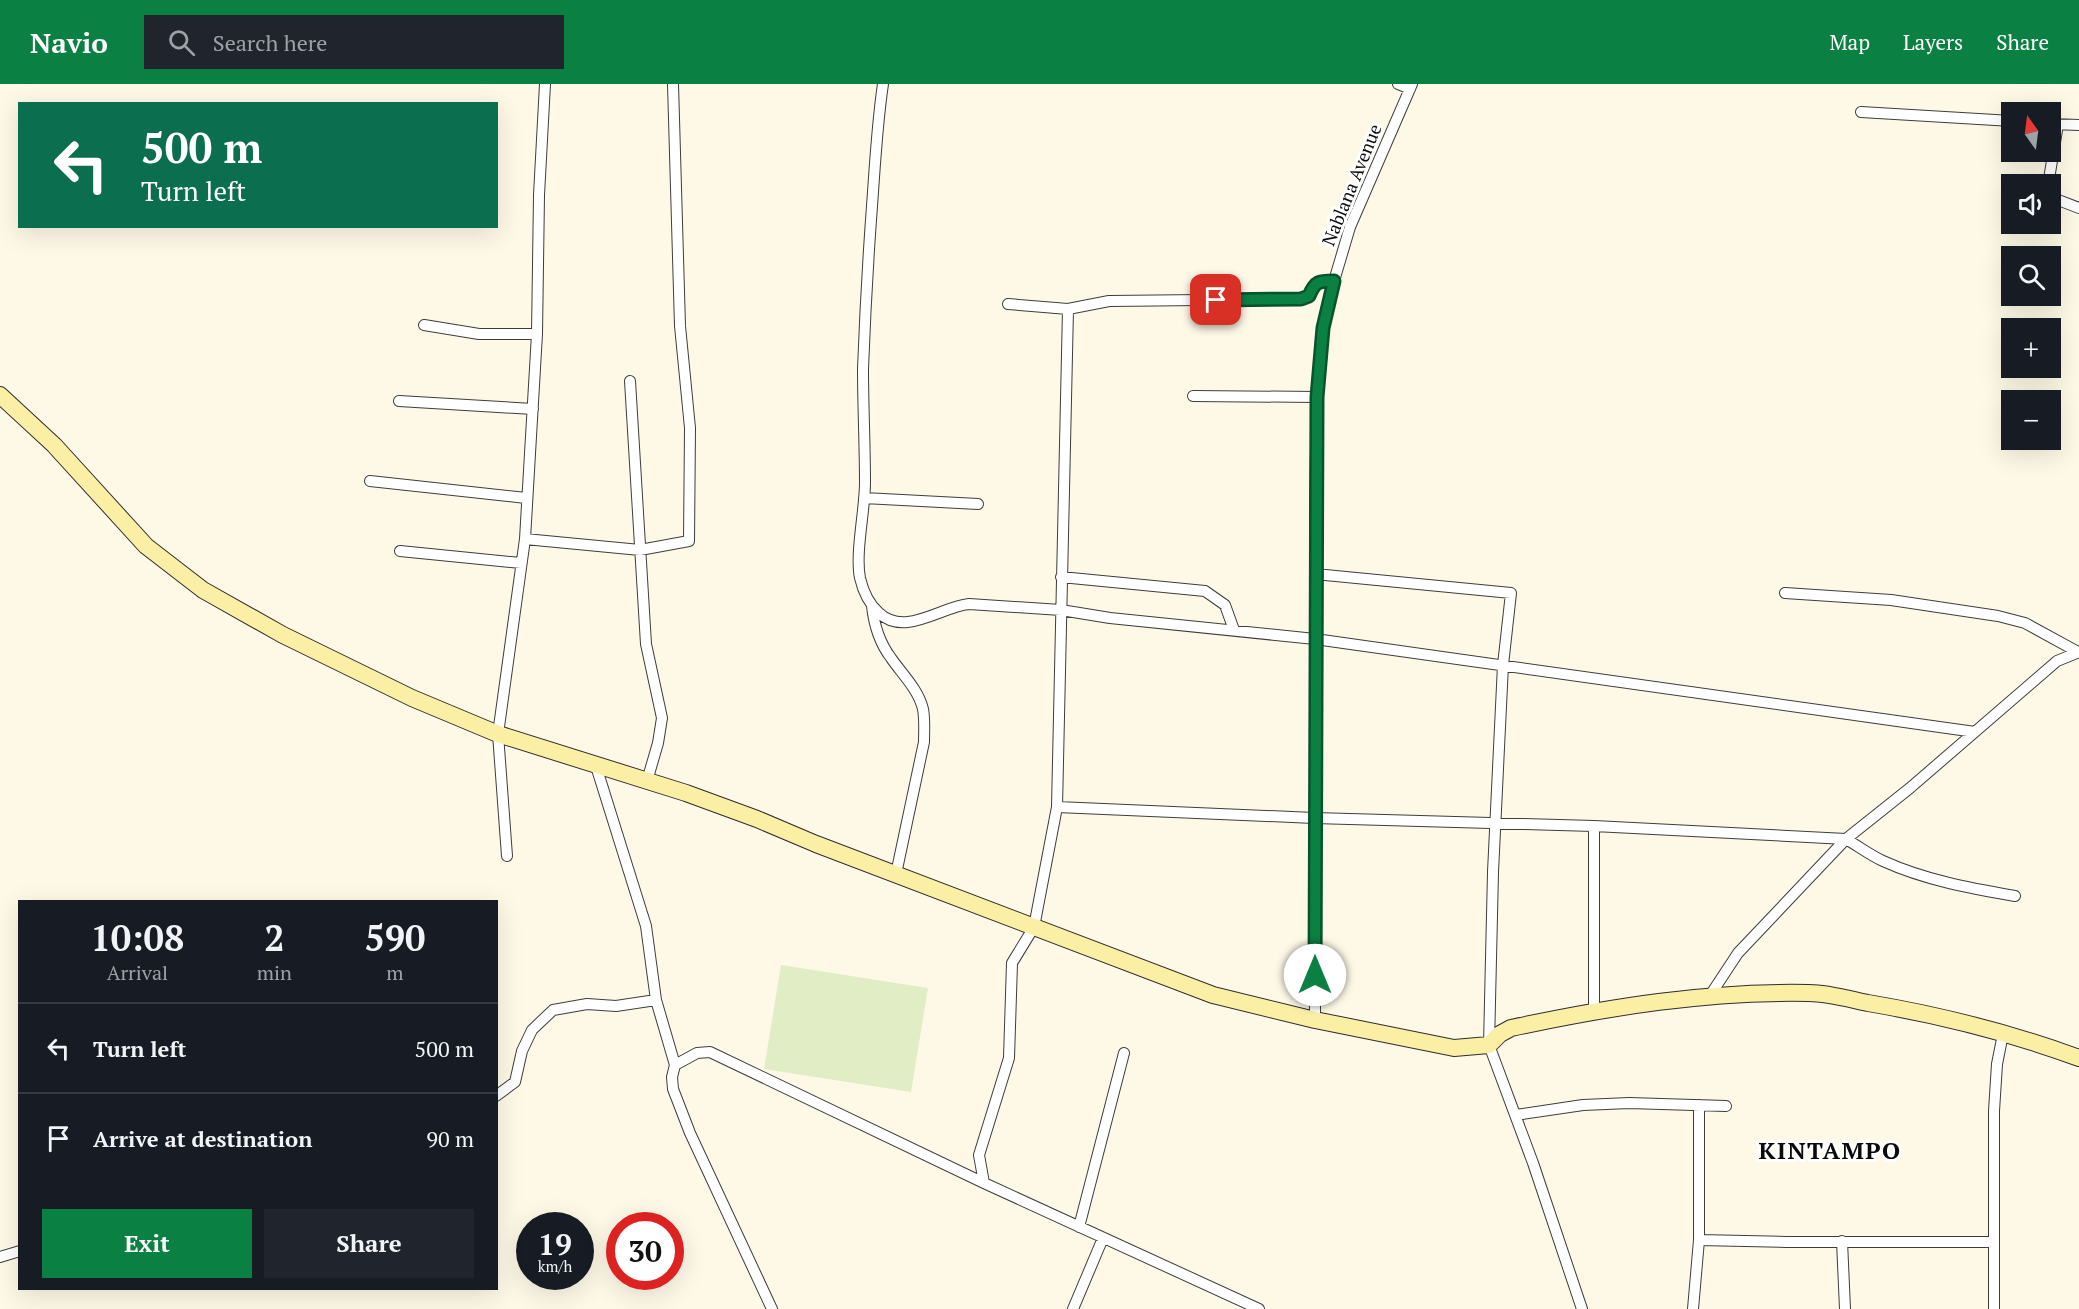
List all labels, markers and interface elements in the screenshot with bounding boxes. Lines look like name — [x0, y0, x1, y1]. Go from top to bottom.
search box — [144, 15, 564, 69]
text: Navio — [30, 24, 108, 61]
icon: search — [165, 26, 198, 59]
text: Search here — [213, 28, 327, 57]
text: Map — [1829, 28, 1870, 56]
text: Layers — [1903, 28, 1963, 56]
text: Share — [1996, 28, 2049, 56]
north arrow — [2001, 102, 2061, 162]
map controls — [2001, 102, 2061, 450]
text: 500 m — [141, 119, 262, 175]
street label: Nablana Avenue — [1316, 120, 1386, 249]
icon: left — [42, 126, 120, 204]
text: Turn left — [141, 173, 246, 209]
button: sound — [2001, 174, 2061, 234]
button: search — [2001, 246, 2061, 306]
pin — [1190, 274, 1241, 325]
icon: arrive — [1199, 283, 1232, 316]
button: + — [2001, 318, 2061, 378]
button: − — [2001, 390, 2061, 450]
text: 10:08 — [91, 914, 184, 961]
text: 2 — [264, 914, 285, 961]
text: 590 — [364, 914, 425, 961]
position arrow — [1283, 943, 1347, 1007]
text: Arrival — [107, 959, 168, 986]
text: min — [257, 959, 292, 986]
text: m — [386, 959, 404, 986]
icon: left — [42, 1032, 75, 1065]
text: Turn left — [93, 1034, 186, 1063]
text: 500 m — [414, 1034, 474, 1063]
icon: arrive — [42, 1122, 75, 1155]
text: Arrive at destination — [93, 1124, 312, 1153]
text: 90 m — [426, 1124, 474, 1153]
district label: KINTAMPO — [1758, 1134, 1902, 1166]
button: Exit — [42, 1209, 252, 1278]
button: Share — [264, 1209, 474, 1278]
speed limit sign: 30 — [606, 1212, 684, 1290]
text: 19 — [538, 1224, 572, 1264]
text: km/h — [538, 1256, 572, 1276]

